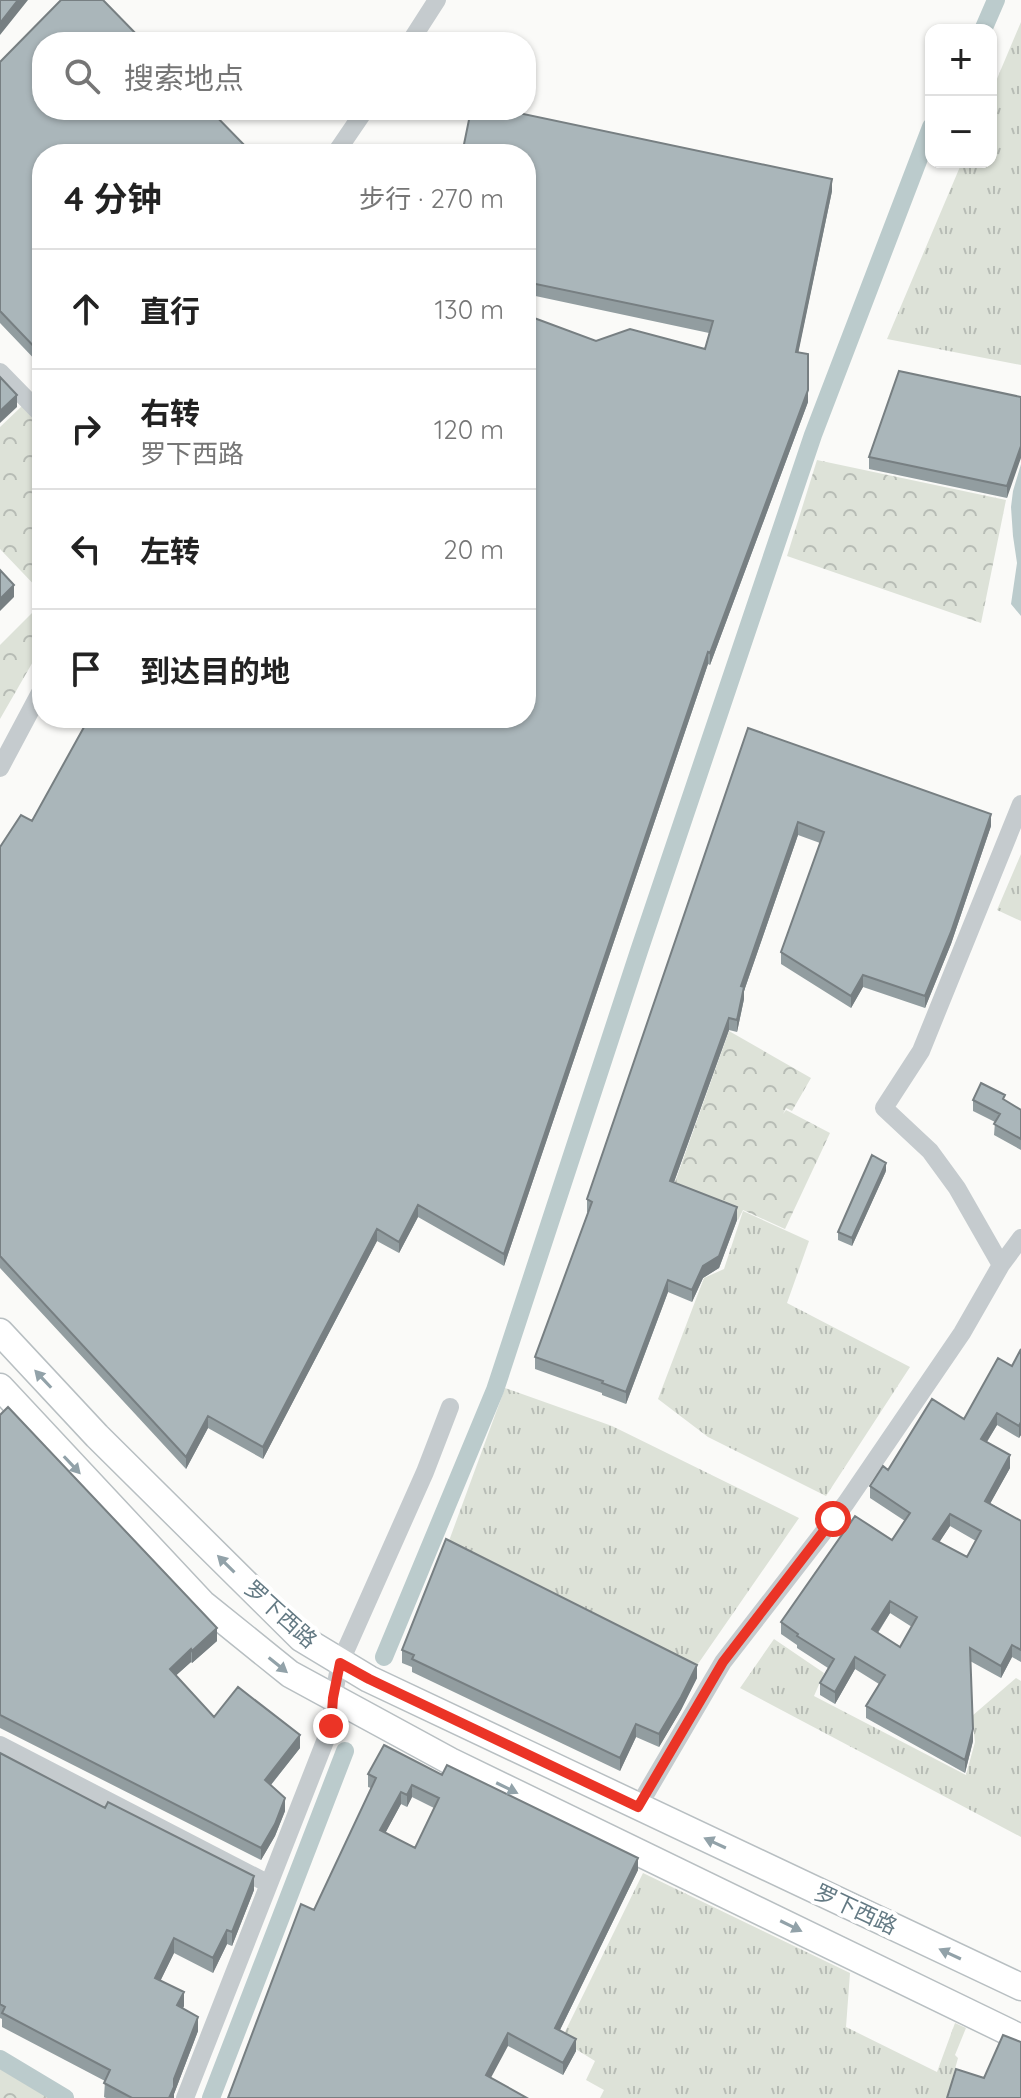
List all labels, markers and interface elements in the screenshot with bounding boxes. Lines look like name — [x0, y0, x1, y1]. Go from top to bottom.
map controls — [925, 24, 997, 168]
button: + — [925, 24, 997, 96]
search box — [32, 32, 536, 120]
icon: search — [60, 54, 104, 98]
text: 搜索地点 — [124, 59, 244, 97]
button: − — [925, 96, 997, 168]
text: 4 分钟 — [64, 177, 162, 220]
text: 步行 · 270 m — [359, 182, 504, 215]
icon: ahead — [64, 287, 108, 331]
text: 直行 — [140, 292, 200, 330]
text: 130 m — [434, 293, 504, 326]
text: 右转 — [140, 394, 200, 432]
icon: right — [64, 407, 108, 451]
text: 120 m — [434, 413, 504, 446]
text: 罗下西路 — [140, 437, 244, 470]
icon: left — [64, 527, 108, 571]
text: 左转 — [140, 532, 200, 570]
text: 20 m — [443, 533, 504, 566]
icon: arrive — [64, 647, 108, 691]
text: 到达目的地 — [140, 652, 290, 690]
one-way arrow — [35, 1369, 53, 1388]
one-way arrow — [62, 1455, 80, 1474]
route start — [815, 1501, 851, 1537]
one-way arrow — [217, 1555, 236, 1573]
street label: 罗下西路 — [239, 1574, 323, 1654]
one-way arrow — [268, 1656, 288, 1672]
route end — [313, 1708, 349, 1744]
one-way arrow — [495, 1781, 518, 1795]
one-way arrow — [703, 1836, 727, 1850]
street label: 罗下西路 — [810, 1878, 902, 1940]
one-way arrow — [779, 1919, 802, 1933]
one-way arrow — [939, 1947, 962, 1961]

